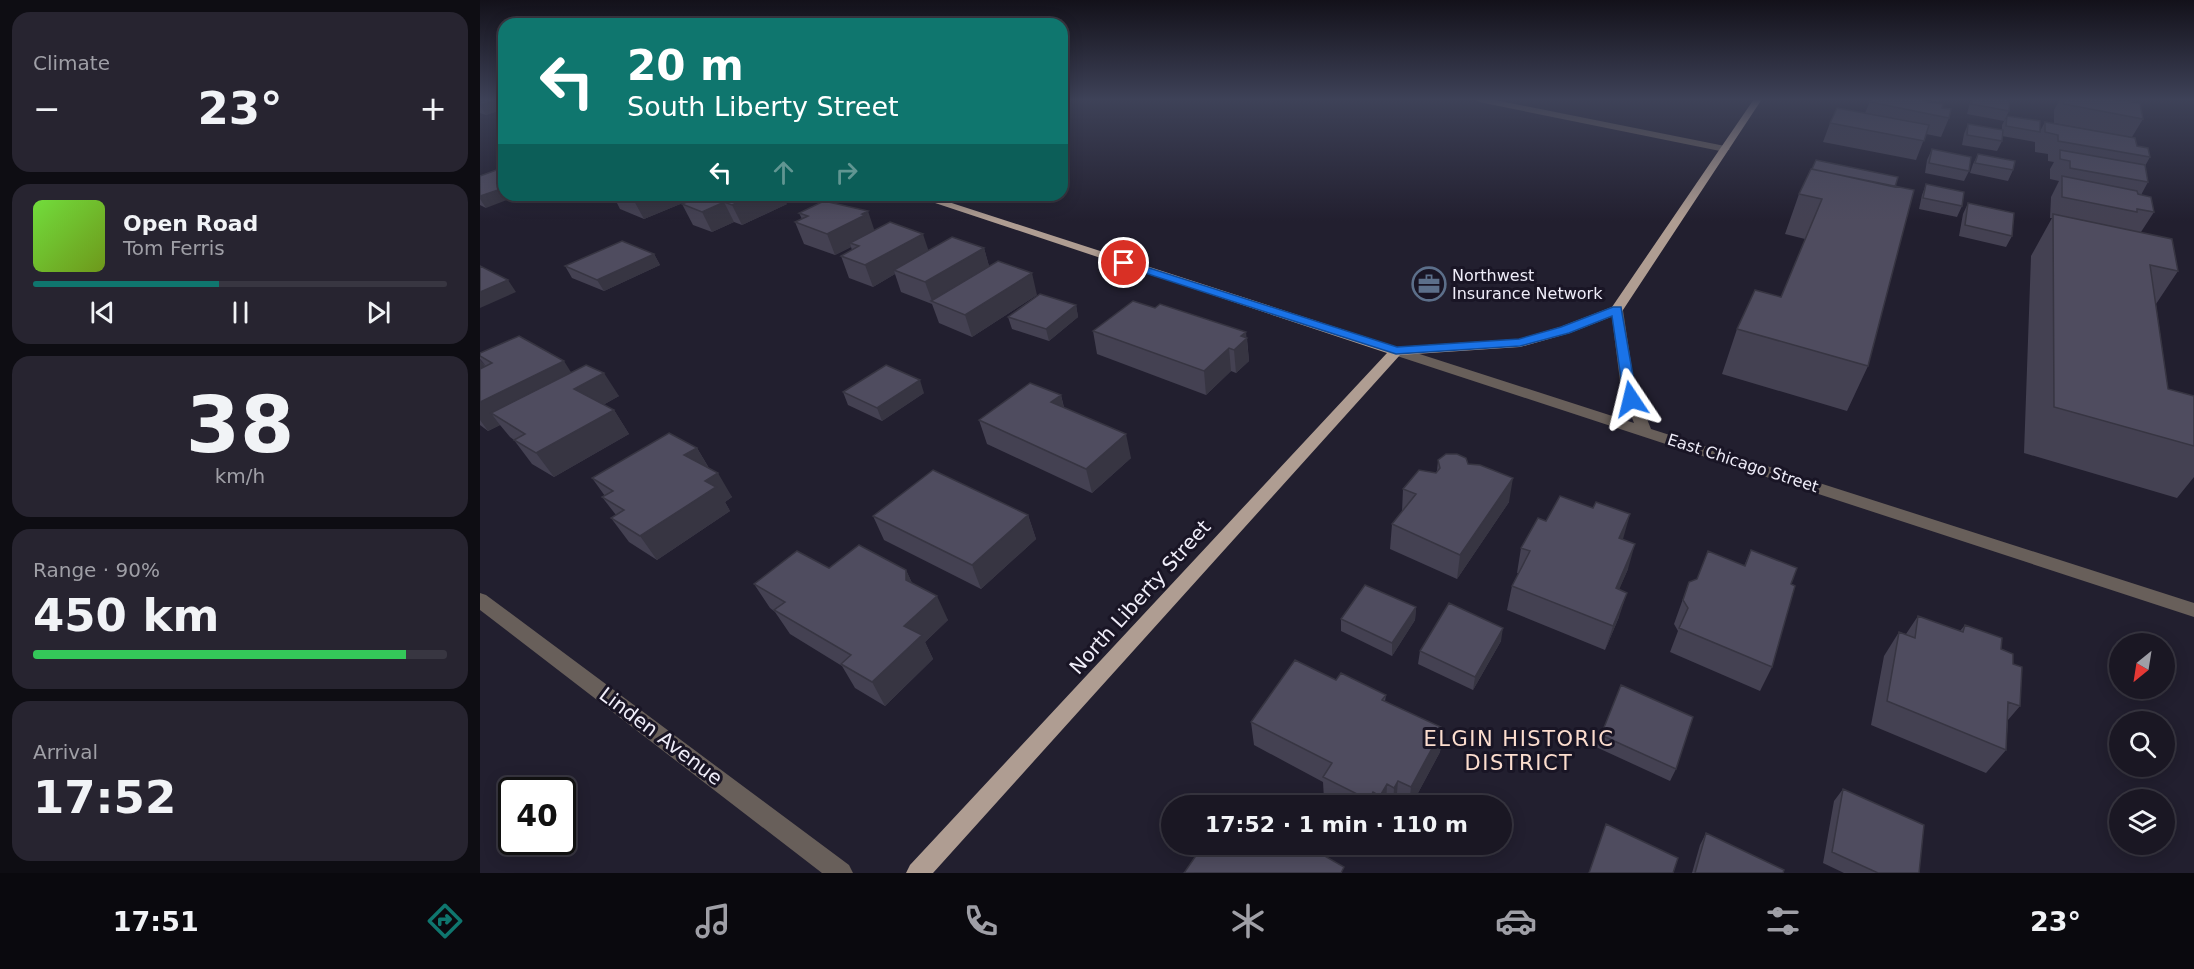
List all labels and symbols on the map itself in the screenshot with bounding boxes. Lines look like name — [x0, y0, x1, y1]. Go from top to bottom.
pin — [1098, 237, 1149, 288]
office icon: Northwest Insurance Network — [1411, 266, 1447, 302]
place label: Northwest Insurance Network — [1452, 266, 1603, 303]
position arrow — [1599, 367, 1663, 431]
street label: East Chicago Street — [1665, 430, 1821, 496]
street label: North Liberty Street — [1064, 515, 1216, 679]
north arrow — [2109, 633, 2175, 699]
street label: Linden Avenue — [595, 682, 727, 790]
district label: ELGIN HISTORIC DISTRICT — [1424, 727, 1614, 775]
speed limit sign: 40 — [498, 777, 576, 855]

